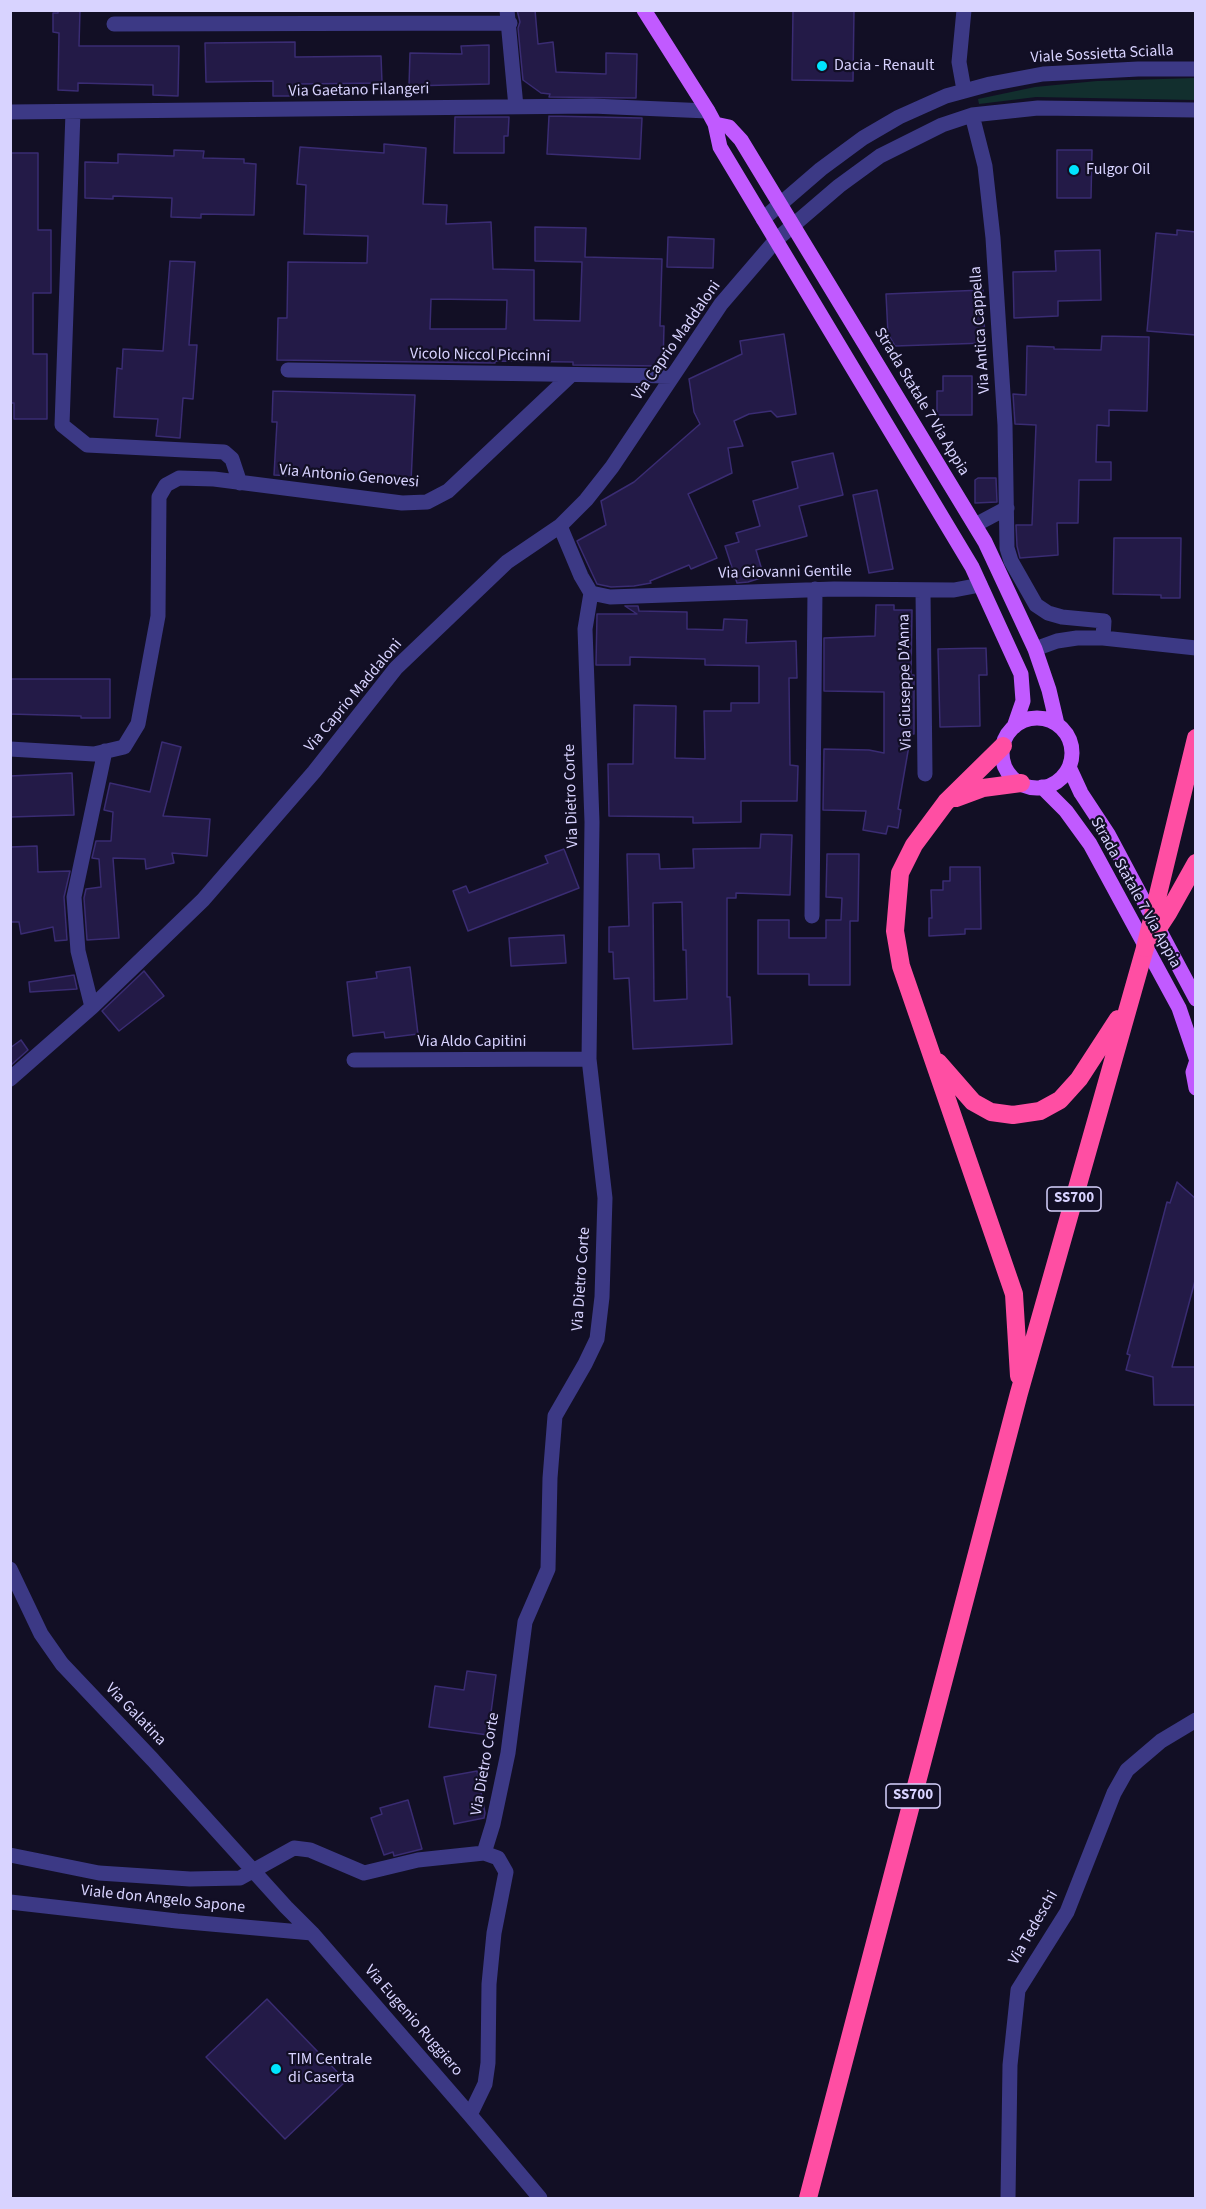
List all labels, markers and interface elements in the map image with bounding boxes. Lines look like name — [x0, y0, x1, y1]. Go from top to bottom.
street label: Viale Sossietta Scialla — [1030, 42, 1174, 68]
place label: Dacia - Renault — [834, 56, 934, 76]
marker: Dacia - Renault — [815, 59, 829, 73]
street label: Via Gaetano Filangeri — [288, 80, 430, 102]
place label: Fulgor Oil — [1086, 160, 1150, 180]
marker: Fulgor Oil — [1067, 163, 1081, 177]
street label: Via Antica Cappella — [967, 266, 995, 394]
street label: Via Caprio Maddaloni — [628, 277, 726, 405]
street label: Strada Statale 7 Via Appia — [869, 324, 973, 480]
street label: Vicolo Niccol Piccinni — [410, 345, 550, 367]
street label: Via Antonio Genovesi — [278, 461, 420, 493]
street label: Via Giovanni Gentile — [718, 562, 852, 584]
street label: Via Giuseppe D'Anna — [895, 613, 917, 751]
street label: Via Caprio Maddaloni — [301, 636, 407, 756]
street label: Via Dietro Corte — [561, 744, 583, 848]
street label: Strada Statale 7 Via Appia — [1086, 814, 1184, 972]
street label: Via Aldo Capitini — [417, 1032, 527, 1052]
road number: SS700 — [1047, 1187, 1101, 1211]
street label: Via Dietro Corte — [569, 1226, 595, 1332]
street label: Via Galatina — [100, 1680, 170, 1750]
street label: Via Dietro Corte — [468, 1711, 504, 1817]
road number: SS700 — [886, 1784, 940, 1808]
street label: Viale don Angelo Sapone — [80, 1882, 246, 1918]
street label: Via Tedeschi — [1005, 1888, 1063, 1968]
street label: Via Eugenio Ruggiero — [360, 1962, 466, 2080]
place label: TIM Centrale di Caserta — [288, 2050, 372, 2088]
marker: TIM Centrale di Caserta — [269, 2062, 283, 2076]

